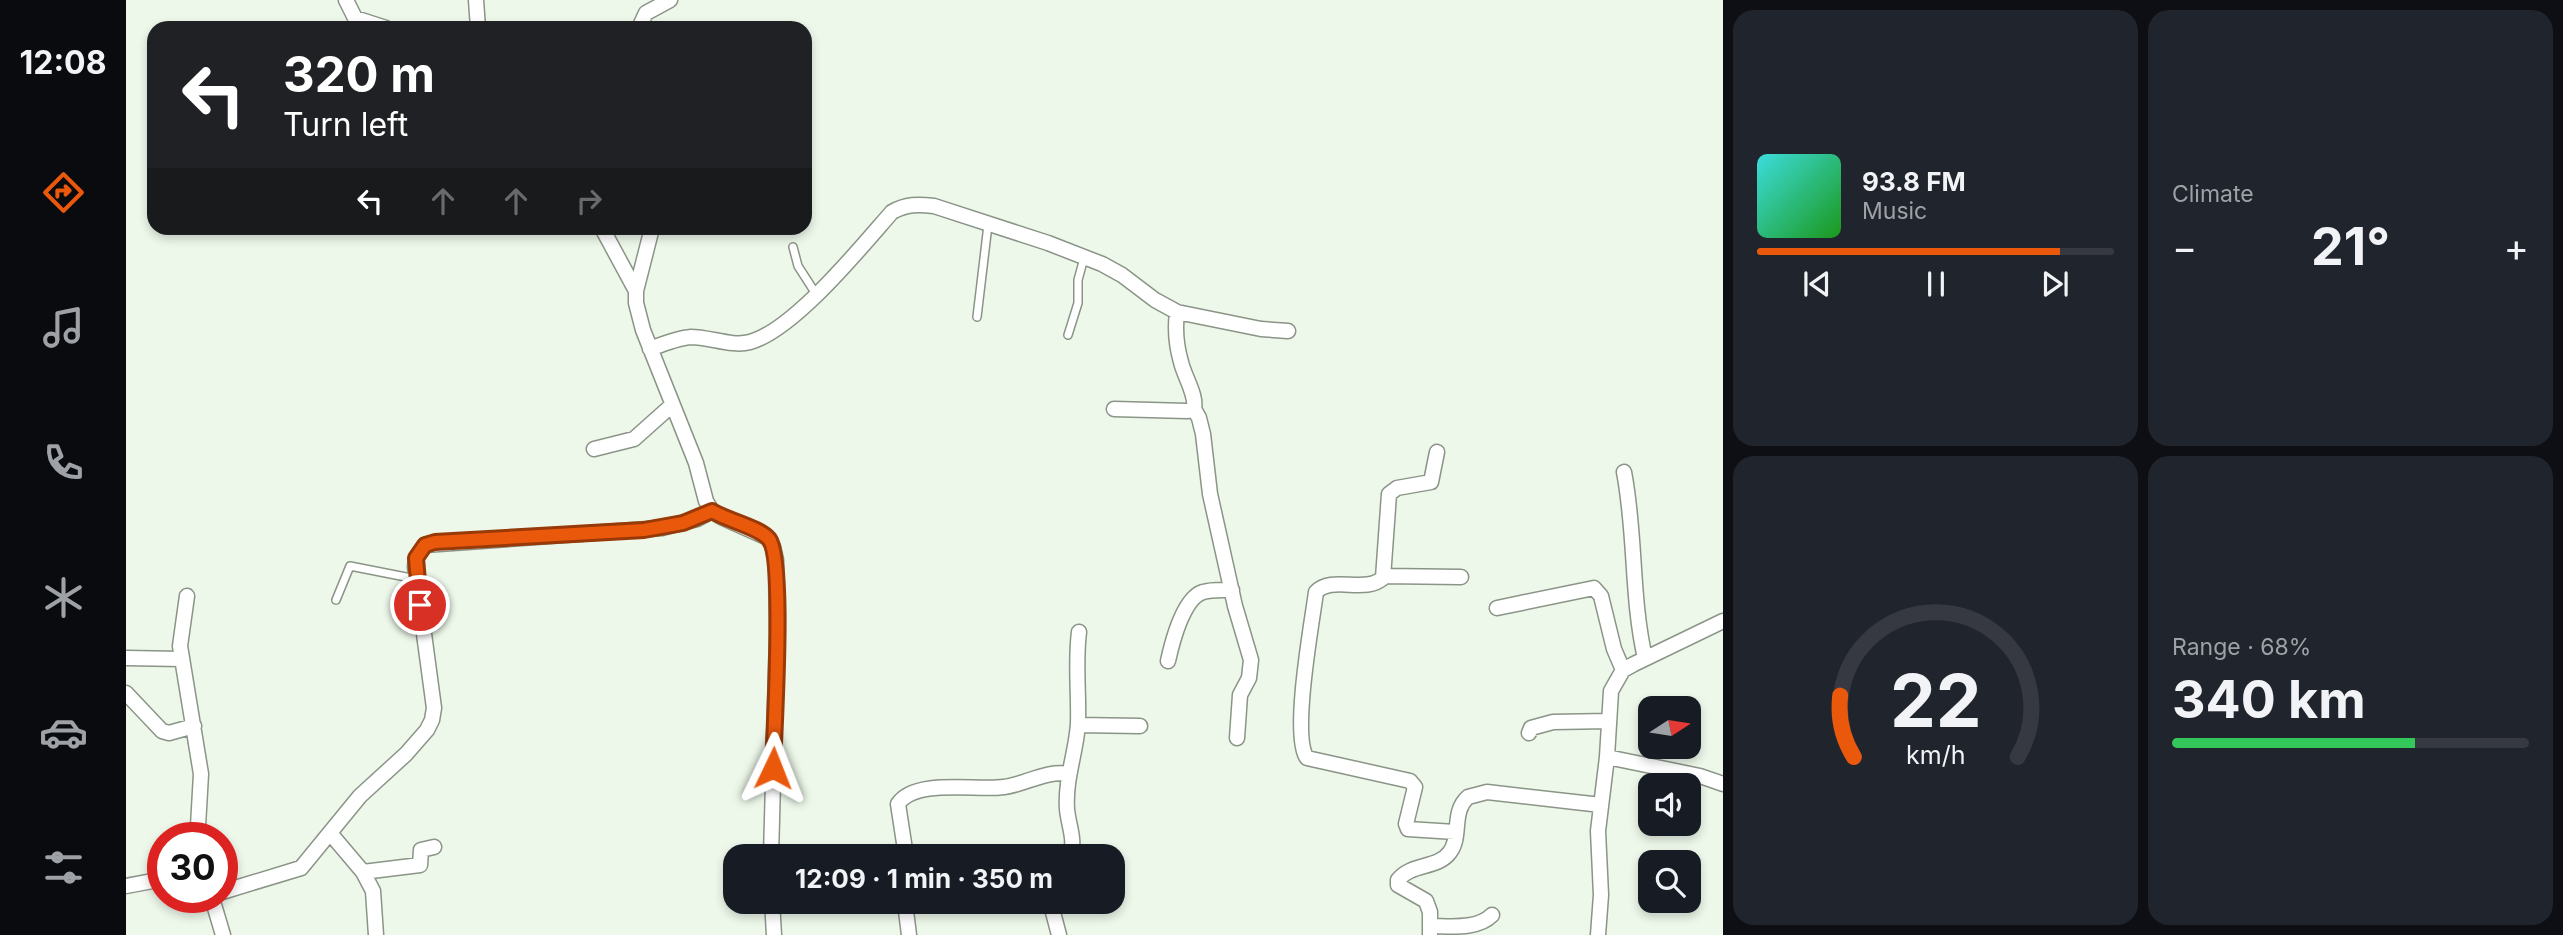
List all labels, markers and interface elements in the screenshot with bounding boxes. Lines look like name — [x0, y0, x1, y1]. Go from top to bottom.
text: 12:08 — [19, 43, 107, 82]
text: 320 m — [283, 45, 435, 104]
icon: left — [168, 49, 259, 140]
text: Turn left — [283, 105, 408, 144]
text: 93.8 FM — [1862, 166, 1966, 197]
icon: directions — [39, 168, 88, 217]
text: Climate — [2172, 180, 2254, 208]
icon: left — [351, 182, 389, 220]
icon: ahead — [424, 182, 462, 220]
icon: ahead — [497, 182, 535, 220]
icon: right — [570, 182, 608, 220]
text: Music — [1862, 197, 1927, 225]
text: 21° — [2311, 215, 2390, 278]
text: − — [2172, 224, 2197, 270]
text: + — [2504, 224, 2529, 270]
icon: previous — [1798, 265, 1836, 303]
icon: pause — [1917, 265, 1955, 303]
icon: next — [2036, 265, 2074, 303]
icon: music — [39, 303, 88, 352]
icon: phone — [39, 438, 88, 487]
icon: climate — [39, 573, 88, 622]
pin — [390, 575, 450, 635]
icon: arrive — [401, 586, 439, 624]
text: Range · 68% — [2172, 633, 2311, 661]
text: 22 — [1890, 656, 1981, 745]
text: 340 km — [2172, 668, 2366, 731]
north arrow — [1638, 696, 1701, 760]
map controls — [1638, 696, 1701, 913]
icon: car — [39, 708, 88, 757]
position arrow — [736, 731, 810, 805]
text: km/h — [1906, 739, 1965, 769]
button: sound — [1638, 773, 1701, 836]
speed limit sign: 30 — [147, 822, 238, 913]
icon: filters — [39, 843, 88, 892]
button: search — [1638, 850, 1701, 913]
text: 12:09 · 1 min · 350 m — [795, 863, 1053, 894]

